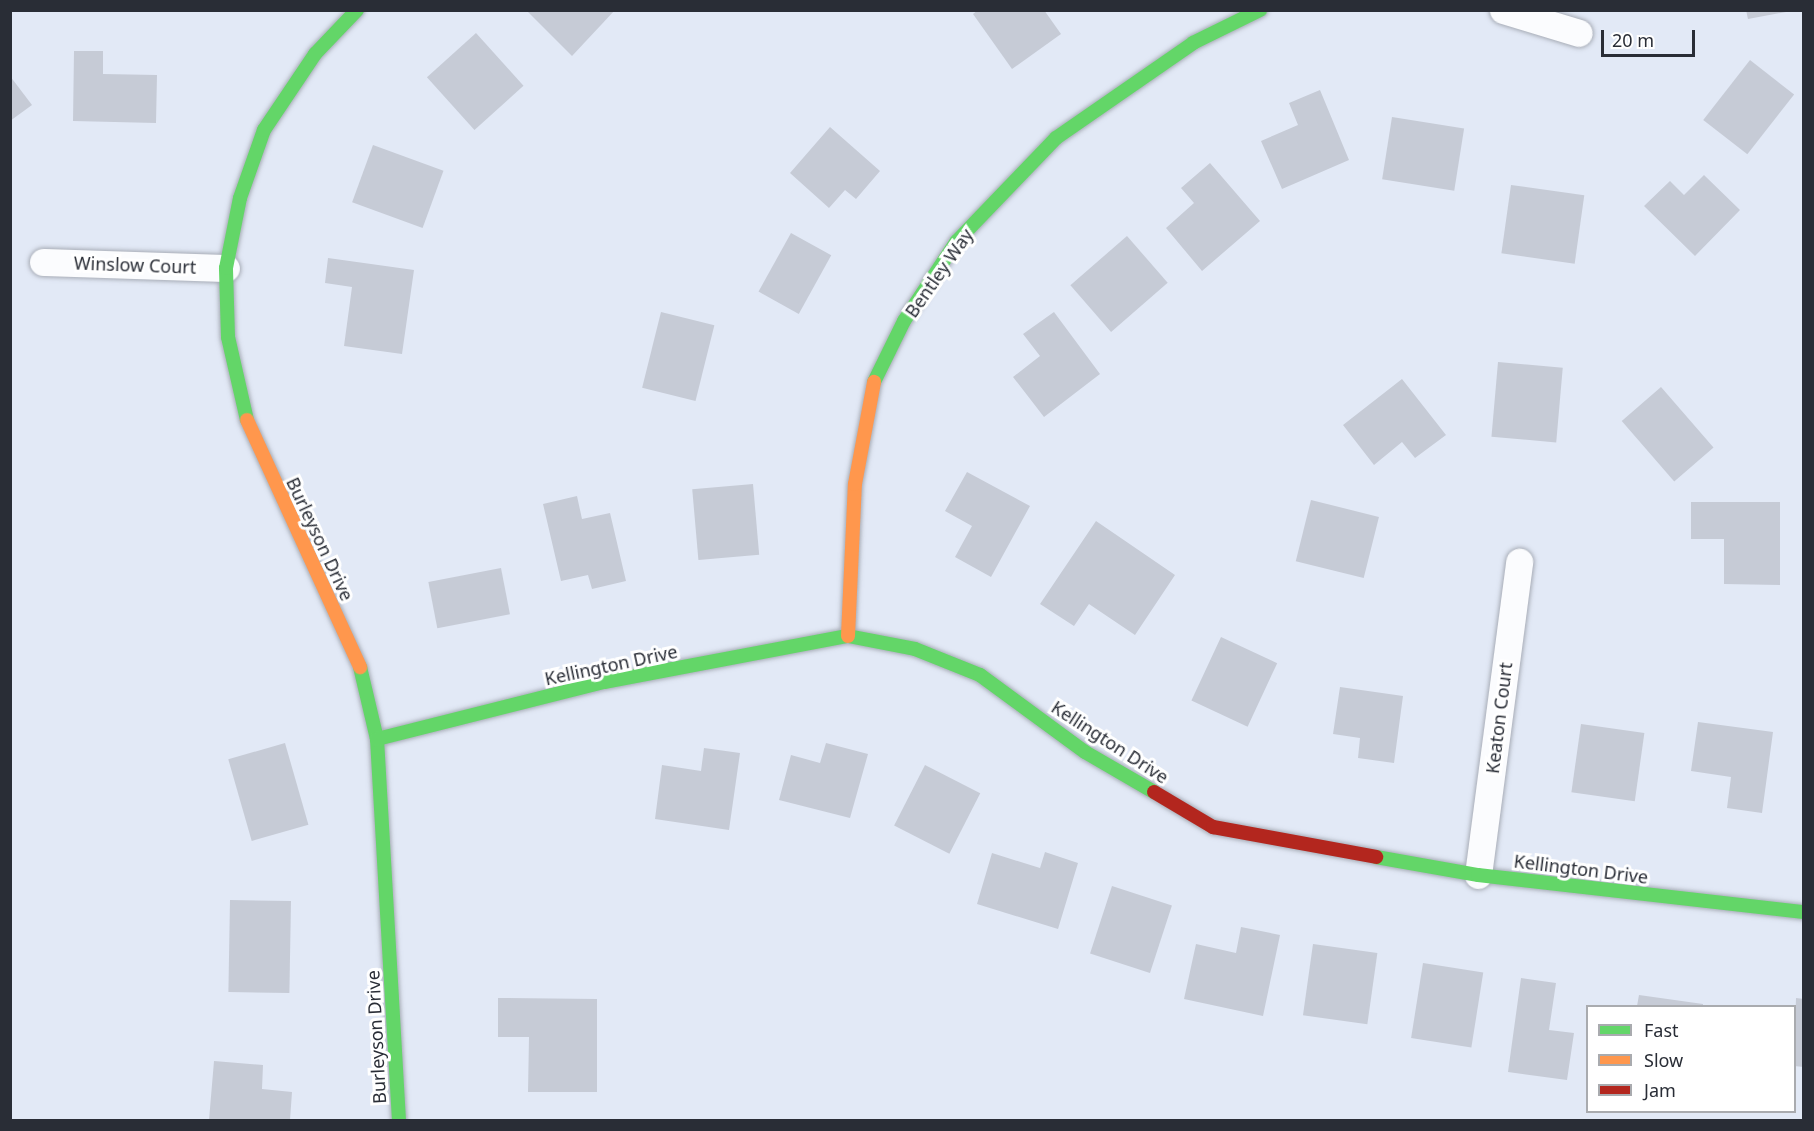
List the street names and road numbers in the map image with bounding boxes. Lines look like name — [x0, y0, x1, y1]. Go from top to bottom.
street label: Bentley Way — [900, 224, 978, 322]
street label: Winslow Court — [73, 252, 197, 278]
street label: Burleyson Drive — [282, 474, 358, 604]
street label: Kellington Drive — [543, 640, 679, 690]
street label: Keaton Court — [1481, 661, 1517, 775]
street label: Kellington Drive — [1047, 696, 1173, 788]
street label: Kellington Drive — [1513, 850, 1649, 888]
street label: Burleyson Drive — [362, 970, 390, 1104]

